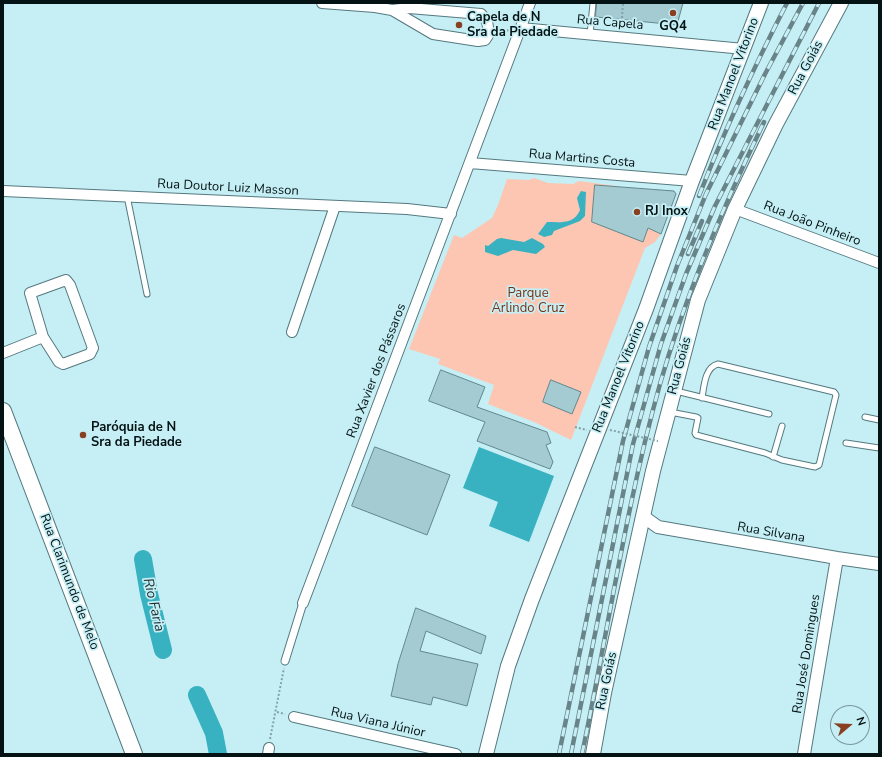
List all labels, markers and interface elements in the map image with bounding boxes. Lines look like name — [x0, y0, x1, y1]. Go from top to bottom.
marker: GQ4 — [668, 8, 678, 18]
place label: Capela de N Sra da Piedade — [467, 10, 558, 41]
street label: Rua Capela — [576, 12, 644, 34]
street label: Rua Manoel Vitorino — [705, 16, 763, 132]
place label: GQ4 — [659, 19, 687, 35]
marker: Capela de N Sra da Piedade — [454, 20, 464, 30]
street label: Rua Goiás — [785, 38, 827, 98]
street label: Rua Martins Costa — [528, 147, 636, 171]
street label: Rua Doutor Luiz Masson — [157, 176, 299, 200]
street label: Rua João Pinheiro — [761, 198, 863, 250]
place label: RJ Inox — [645, 204, 688, 220]
marker: RJ Inox — [632, 207, 642, 217]
park label: Parque Arlindo Cruz — [491, 286, 565, 317]
street label: Rua Xavier dos Pássaros — [344, 302, 410, 440]
street label: Rua Manoel Vitorino — [589, 319, 649, 435]
street label: Rua Goiás — [665, 335, 695, 397]
place label: Paróquia de N Sra da Piedade — [91, 420, 182, 451]
marker: Paróquia de N Sra da Piedade — [78, 430, 88, 440]
street label: Rua Clarimundo de Melo — [36, 512, 102, 652]
street label: Rua Silvana — [736, 519, 806, 547]
water label: Rio Faria — [139, 577, 167, 633]
street label: Rua José Domingues — [790, 593, 824, 715]
street label: Rua Goiás — [593, 651, 621, 711]
street label: Rua Viana Júnior — [329, 705, 427, 741]
north arrow — [830, 705, 870, 745]
text: N — [852, 715, 869, 728]

